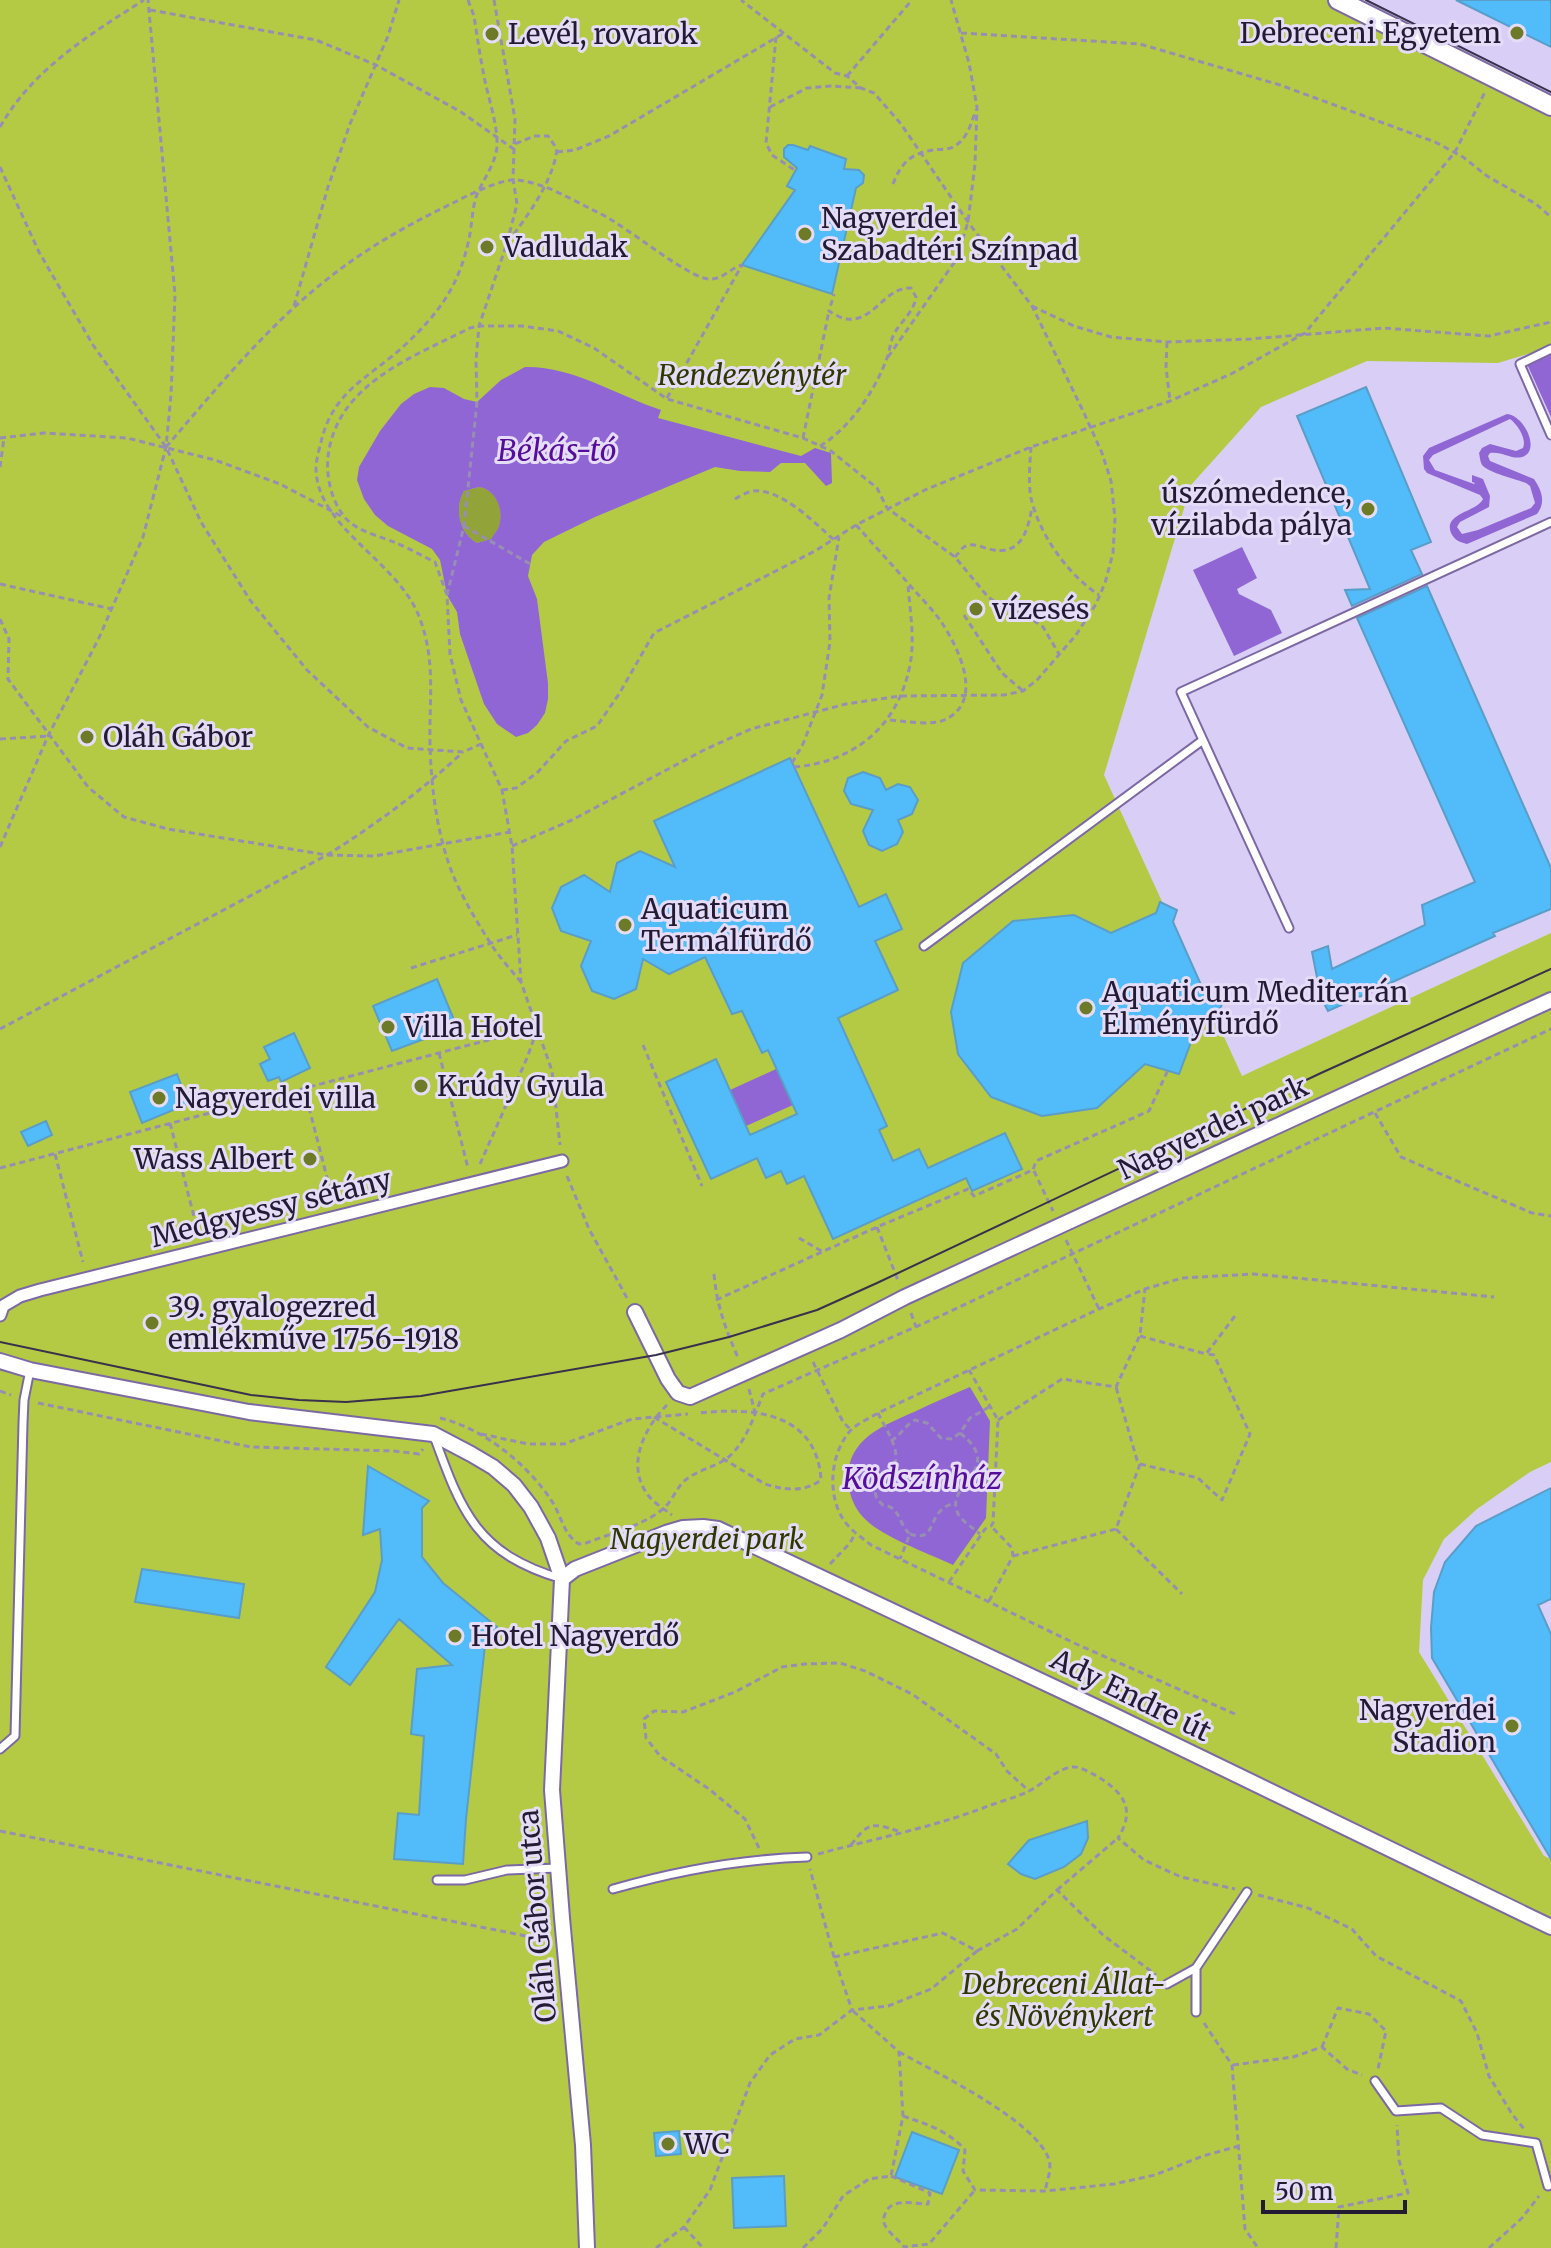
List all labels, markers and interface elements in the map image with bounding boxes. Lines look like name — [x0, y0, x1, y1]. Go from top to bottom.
place label: Debreceni Egyetem — [1240, 15, 1501, 51]
place label: Levél, rovarok — [508, 16, 698, 52]
marker: Debreceni Egyetem — [1508, 24, 1526, 42]
marker: Levél, rovarok — [483, 25, 501, 43]
place label: Nagyerdei Szabadtéri Színpad — [821, 200, 1078, 268]
marker: Nagyerdei Szabadtéri Színpad — [796, 225, 814, 243]
place label: Vadludak — [502, 229, 628, 265]
marker: Vadludak — [478, 238, 496, 256]
park label: Rendezvénytér — [658, 357, 847, 393]
water label: Békás-tó — [497, 431, 617, 469]
place label: úszómedence, vízilabda pálya — [1150, 475, 1352, 543]
marker: úszómedence, vízilabda pálya — [1359, 500, 1377, 518]
place label: vízesés — [991, 591, 1090, 627]
marker: vízesés — [967, 600, 985, 618]
place label: Oláh Gábor — [103, 719, 253, 755]
marker: Oláh Gábor — [78, 728, 96, 746]
place label: Aquaticum Termálfürdő — [640, 891, 812, 959]
marker: Aquaticum Termálfürdő — [616, 916, 634, 934]
place label: Aquaticum Mediterrán Élményfürdő — [1101, 974, 1408, 1042]
marker: Aquaticum Mediterrán Élményfürdő — [1077, 999, 1095, 1017]
place label: Villa Hotel — [403, 1009, 543, 1045]
marker: Villa Hotel — [379, 1018, 397, 1036]
place label: Krúdy Gyula — [437, 1068, 604, 1104]
street label: Nagyerdei park — [1112, 1068, 1314, 1188]
marker: Krúdy Gyula — [412, 1077, 430, 1095]
place label: Nagyerdei villa — [175, 1080, 376, 1116]
marker: Nagyerdei villa — [150, 1089, 168, 1107]
place label: Wass Albert — [133, 1141, 294, 1177]
marker: Wass Albert — [301, 1150, 319, 1168]
street label: Medgyessy sétány — [147, 1161, 396, 1255]
place label: 39. gyalogezred emlékműve 1756-1918 — [168, 1289, 459, 1357]
marker: 39. gyalogezred emlékműve 1756-1918 — [143, 1314, 161, 1332]
water label: Ködszínház — [841, 1459, 1002, 1497]
park label: Nagyerdei park — [610, 1521, 804, 1557]
place label: Hotel Nagyerdő — [471, 1618, 679, 1654]
marker: Hotel Nagyerdő — [446, 1627, 464, 1645]
street label: Ady Endre út — [1044, 1640, 1217, 1749]
place label: Nagyerdei Stadion — [1359, 1692, 1496, 1760]
marker: Nagyerdei Stadion — [1503, 1717, 1521, 1735]
street label: Oláh Gábor utca — [510, 1808, 564, 2024]
park label: Debreceni Állat- és Növénykert — [961, 1966, 1166, 2034]
place label: WC — [683, 2126, 730, 2162]
marker: WC — [659, 2135, 677, 2153]
scale bar — [1263, 2164, 1405, 2214]
text: 50 m — [1275, 2176, 1334, 2207]

